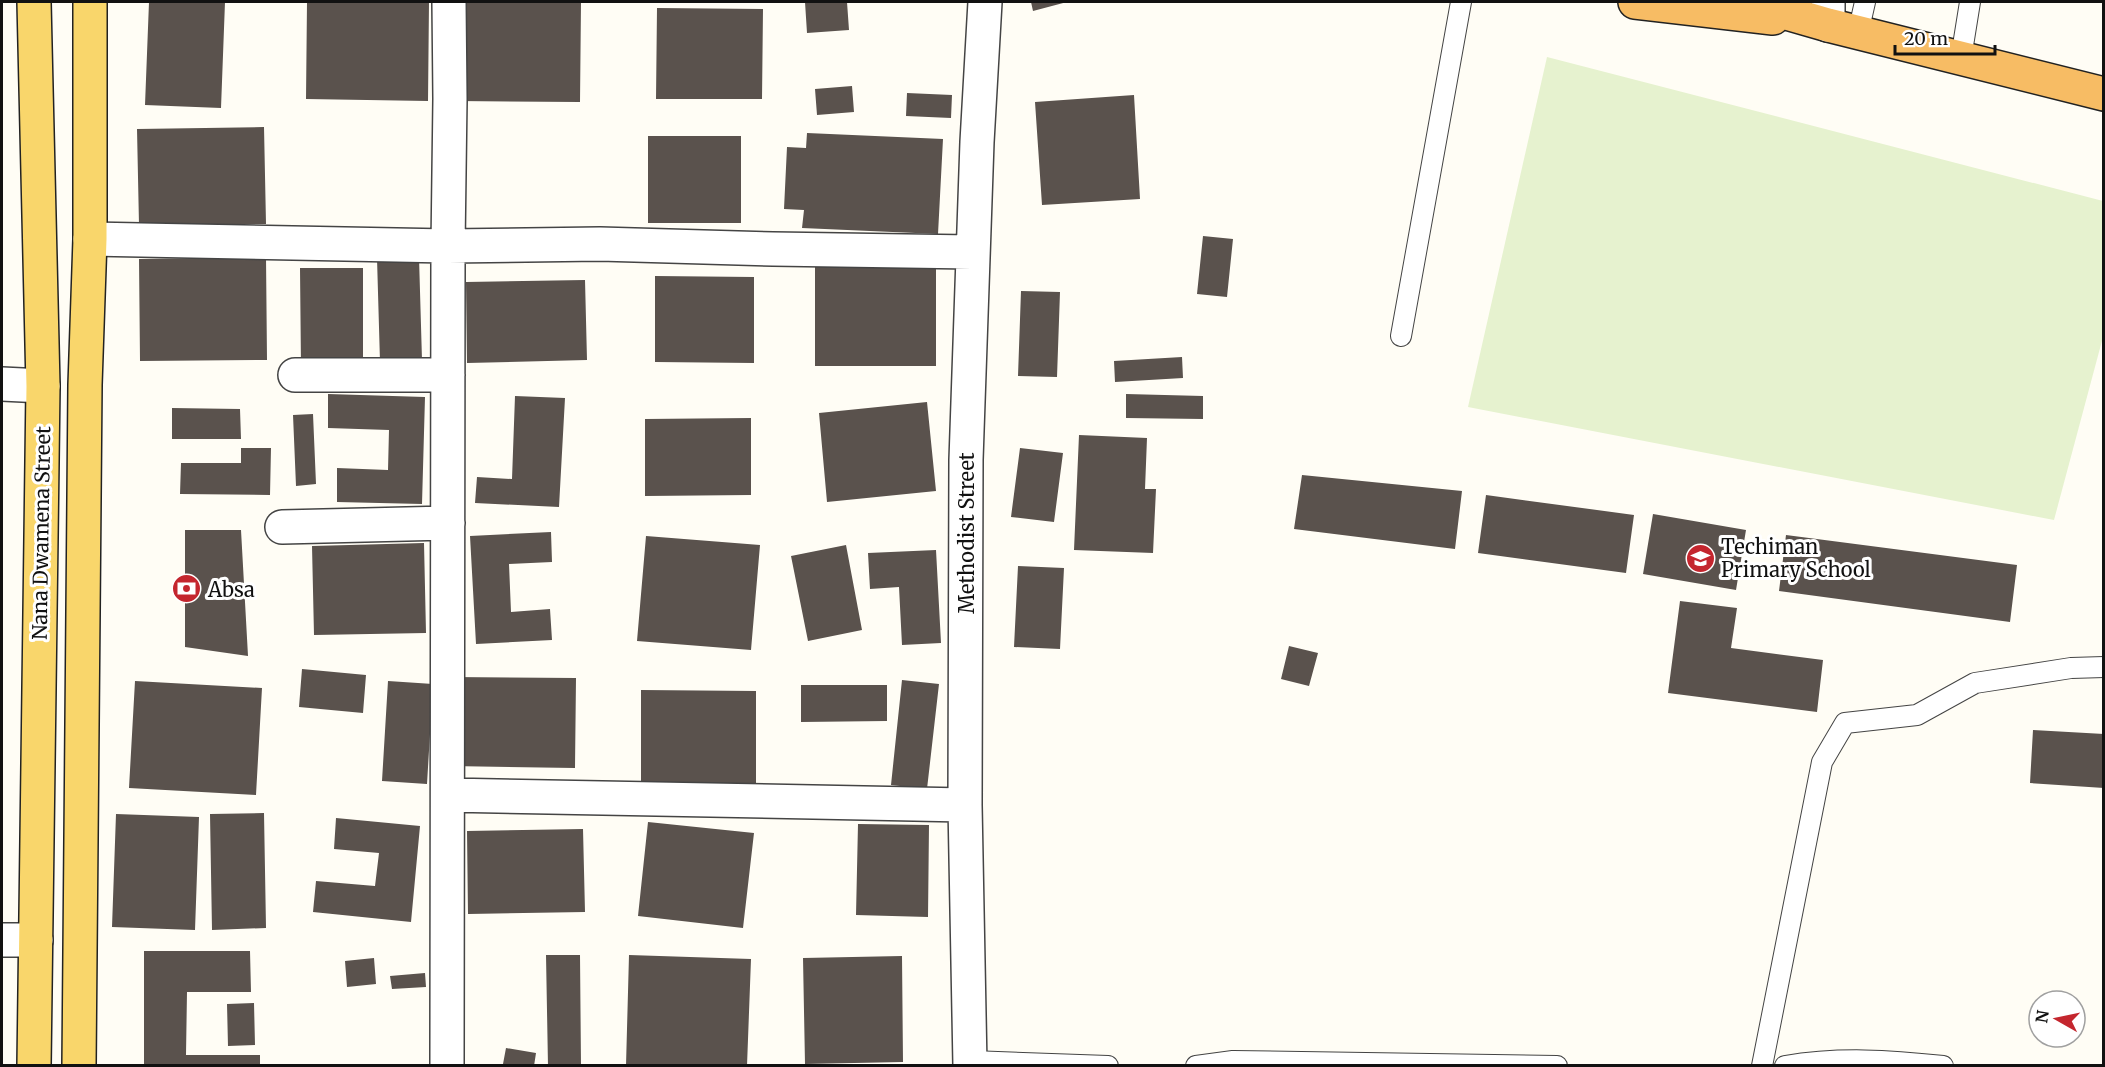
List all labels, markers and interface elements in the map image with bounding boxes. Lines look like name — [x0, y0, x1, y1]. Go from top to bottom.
scale bar — [1895, 18, 1996, 56]
text: 20 m — [1904, 27, 1948, 50]
street label: Nana Dwamena Street — [27, 426, 55, 640]
street label: Methodist Street — [954, 452, 979, 614]
place label: Techiman Primary School — [1721, 534, 1871, 582]
school or university icon: Techiman Primary School — [1684, 542, 1716, 574]
bank icon: Absa — [171, 573, 203, 605]
place label: Absa — [207, 577, 255, 602]
north arrow — [2027, 989, 2087, 1049]
text: N — [2031, 1008, 2053, 1024]

